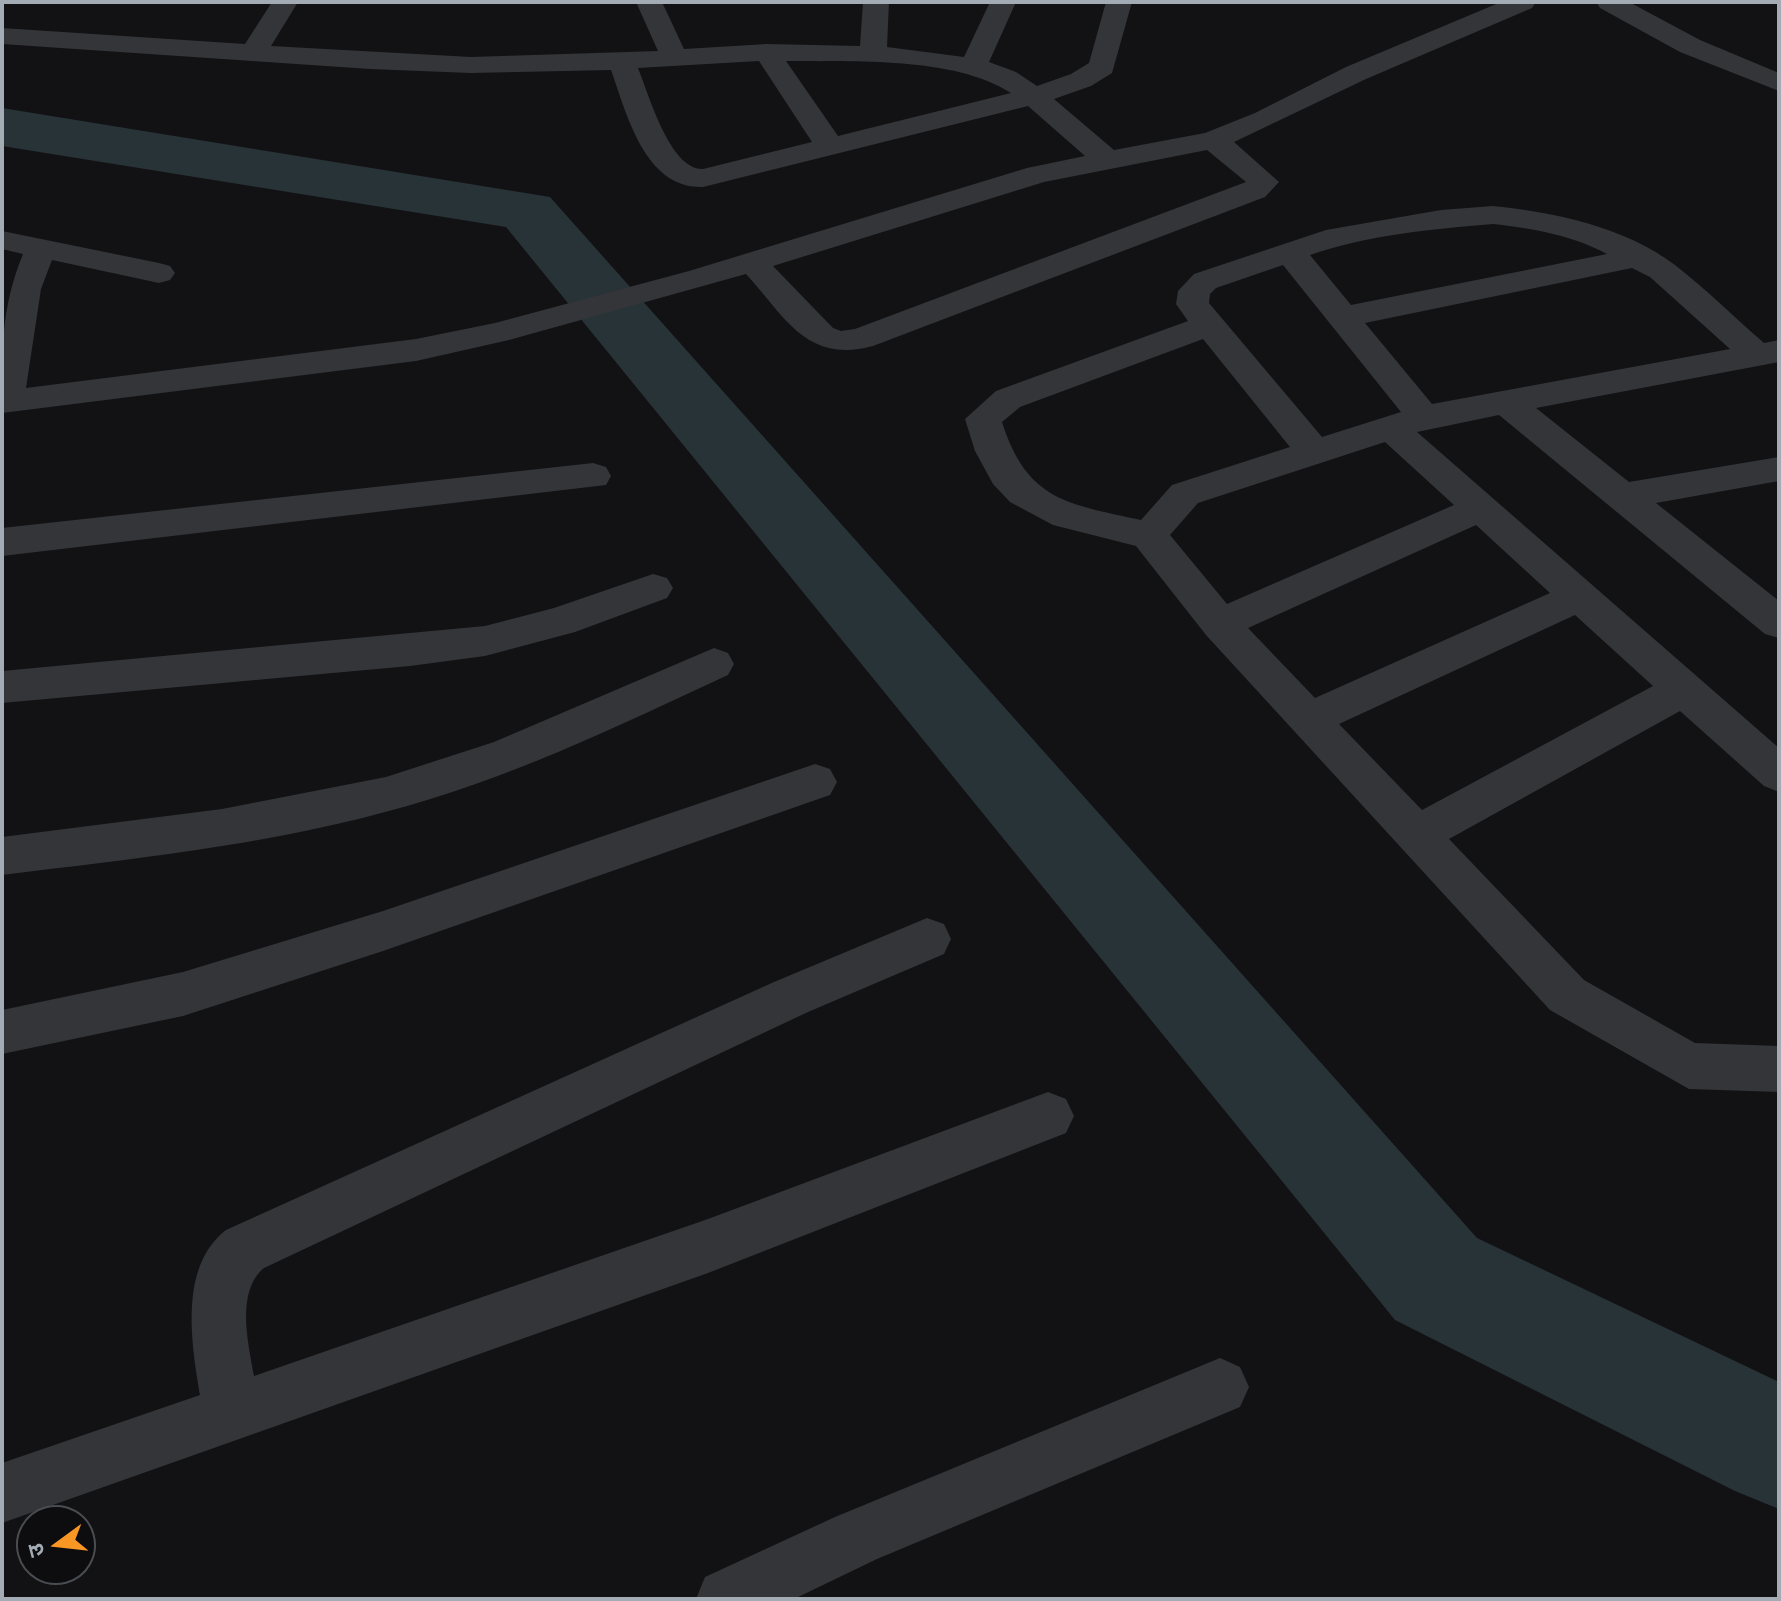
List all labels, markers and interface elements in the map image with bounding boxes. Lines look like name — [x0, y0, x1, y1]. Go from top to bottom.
north arrow — [16, 1505, 96, 1585]
text: उ — [21, 1541, 49, 1560]

